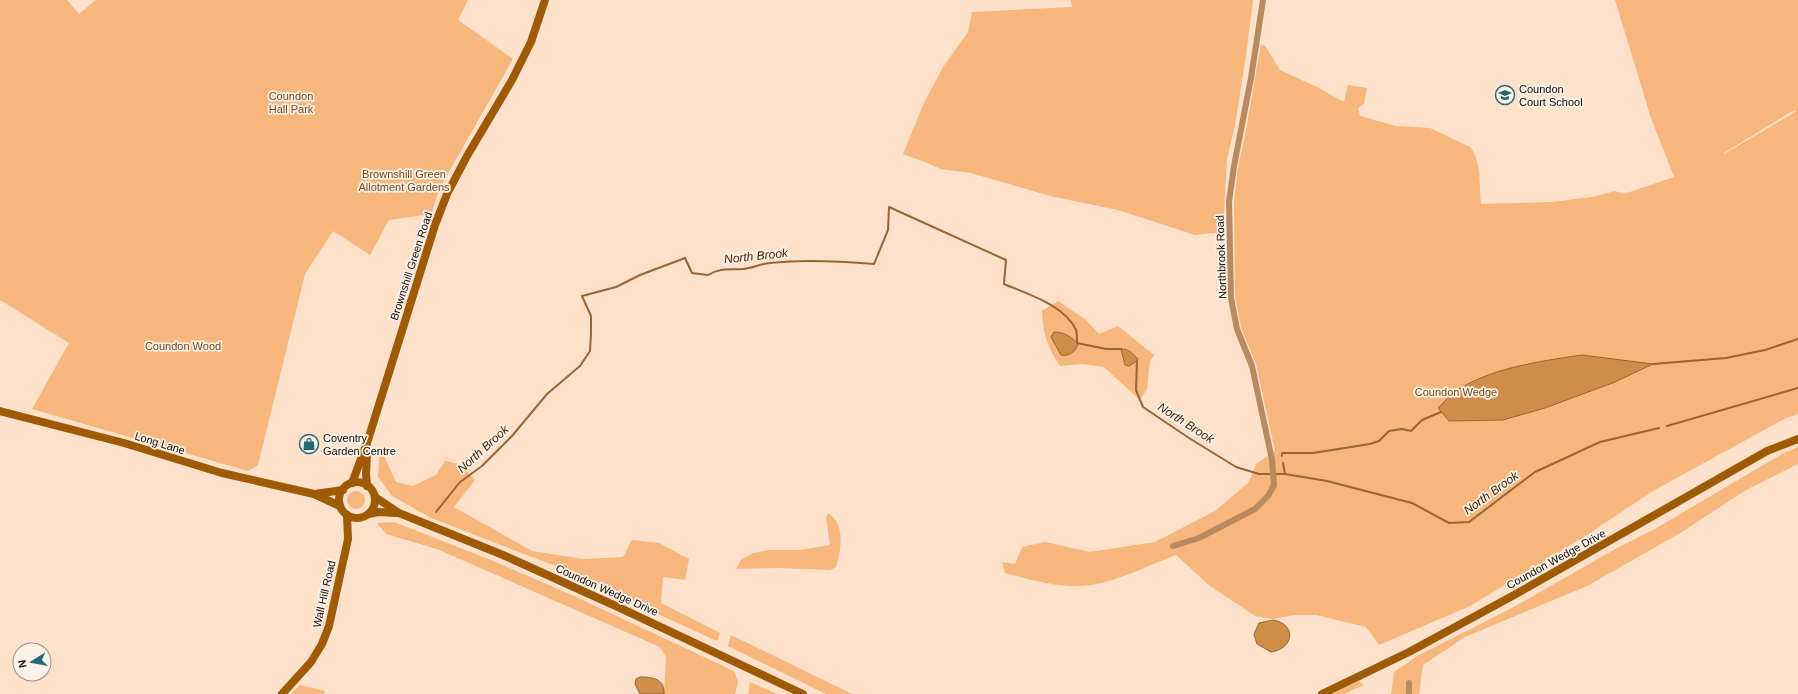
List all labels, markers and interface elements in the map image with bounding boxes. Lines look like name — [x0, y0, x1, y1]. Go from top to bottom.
place label: Coundon Court School — [1519, 83, 1583, 108]
school or university icon: Coundon Court School — [1494, 84, 1516, 106]
park label: Coundon Hall Park — [269, 90, 314, 115]
park label: Brownshill Green Allotment Gardens — [358, 168, 450, 193]
street label: Brownshill Green Road — [388, 210, 434, 322]
street label: Northbrook Road — [1214, 215, 1228, 299]
water label: North Brook — [723, 246, 790, 266]
park label: Coundon Wood — [145, 340, 221, 352]
park label: Coundon Wedge — [1415, 386, 1497, 398]
water label: North Brook — [1155, 400, 1217, 447]
water label: North Brook — [455, 422, 512, 476]
street label: Long Lane — [133, 430, 187, 456]
place label: Coventry Garden Centre — [323, 432, 396, 457]
shop icon: Coventry Garden Centre — [298, 433, 320, 455]
water label: North Brook — [1461, 468, 1522, 517]
street label: Coundon Wedge Drive — [1505, 527, 1607, 591]
street label: Wall Hill Road — [310, 559, 338, 629]
street label: Coundon Wedge Drive — [554, 562, 660, 618]
north arrow — [12, 642, 52, 682]
text: N — [16, 659, 29, 669]

